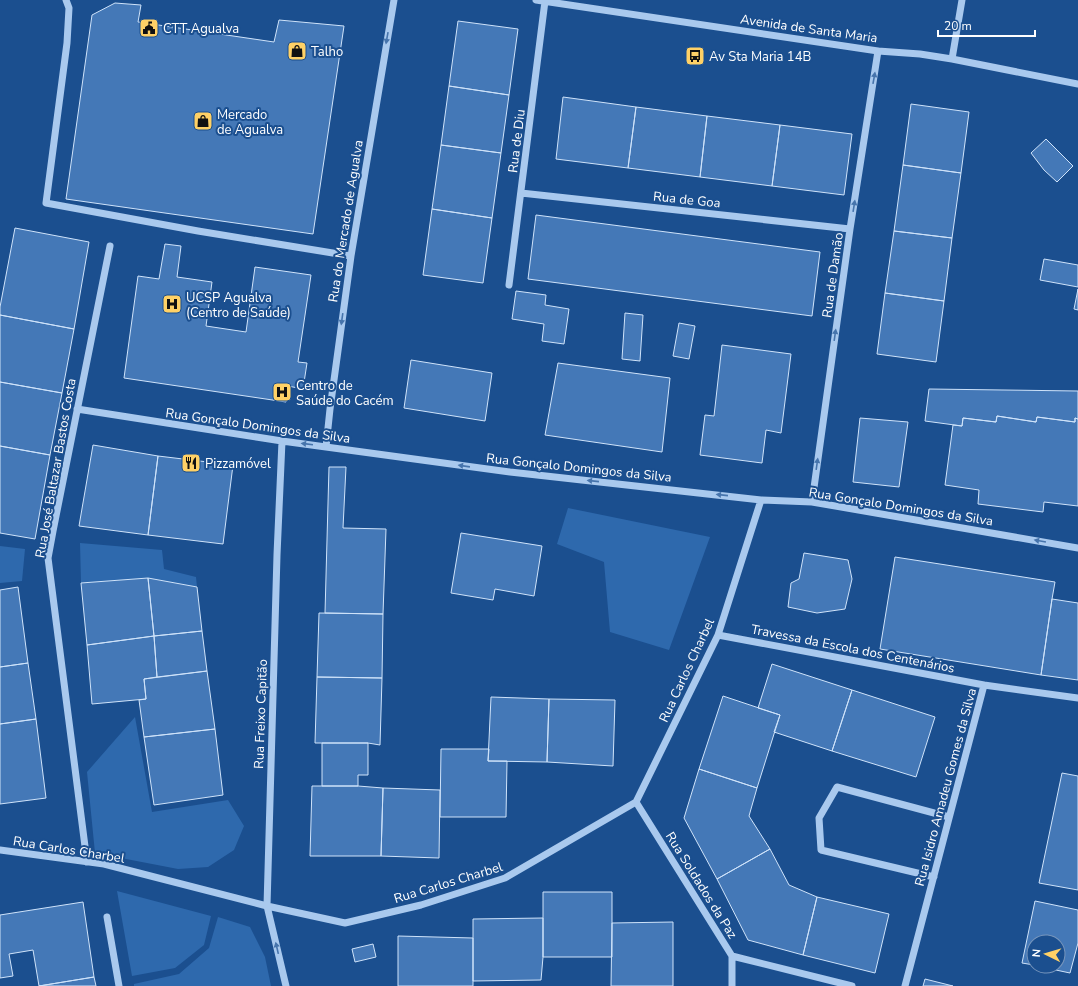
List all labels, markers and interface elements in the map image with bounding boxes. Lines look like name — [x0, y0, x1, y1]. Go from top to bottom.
street label: Avenida de Santa Maria — [739, 10, 879, 48]
scale bar — [938, 12, 1035, 38]
public building icon: CTT Agualva — [138, 17, 160, 39]
text: 20 m — [944, 18, 972, 34]
place label: CTT Agualva — [163, 20, 239, 38]
one-way arrow — [384, 32, 390, 45]
shop icon: Talho — [286, 40, 308, 62]
place label: Talho — [311, 43, 343, 61]
bus stop icon: Av Sta Maria 14B — [684, 45, 706, 67]
place label: Av Sta Maria 14B — [709, 48, 811, 66]
one-way arrow — [871, 72, 877, 84]
place label: Mercado de Agualva — [217, 106, 283, 139]
street label: Rua de Diu — [504, 108, 530, 174]
shop icon: Mercado de Agualva — [192, 110, 214, 132]
street label: Rua do Mercado de Agualva — [324, 139, 368, 304]
street label: Rua de Goa — [652, 188, 721, 212]
one-way arrow — [851, 200, 857, 212]
street label: Rua de Damão — [818, 231, 848, 319]
place label: UCSP Agualva (Centro de Saúde) — [186, 289, 291, 322]
hospital icon: UCSP Agualva (Centro de Saúde) — [161, 293, 183, 315]
one-way arrow — [339, 313, 345, 325]
one-way arrow — [832, 329, 838, 341]
street label: Rua José Baltazar Bastos Costa — [31, 377, 81, 559]
place label: Centro de Saúde do Cacém — [296, 377, 394, 410]
hospital icon: Centro de Saúde do Cacém — [271, 381, 293, 403]
street label: Rua Gonçalo Domingos da Silva — [164, 404, 351, 448]
one-way arrow — [301, 441, 314, 448]
street label: Rua Gonçalo Domingos da Silva — [485, 449, 672, 487]
restaurant icon: Pizzamóvel — [180, 452, 202, 474]
place label: Pizzamóvel — [205, 455, 271, 473]
one-way arrow — [814, 458, 820, 470]
one-way arrow — [458, 463, 470, 469]
one-way arrow — [587, 478, 599, 484]
street label: Rua Gonçalo Domingos da Silva — [807, 484, 994, 530]
one-way arrow — [716, 492, 728, 498]
one-way arrow — [1033, 538, 1046, 544]
street label: Rua Carlos Charbel — [655, 615, 719, 725]
street label: Travessa da Escola dos Centenários — [749, 620, 956, 678]
street label: Rua Freixo Capitão — [250, 659, 272, 769]
street label: Rua Isidro Amadeu Gomes da Silva — [911, 686, 981, 888]
street label: Rua Soldados da Paz — [661, 829, 741, 942]
street label: Rua Carlos Charbel — [12, 832, 126, 868]
street label: Rua Carlos Charbel — [392, 858, 505, 908]
north arrow — [1026, 934, 1066, 974]
one-way arrow — [273, 942, 279, 954]
text: N — [1029, 948, 1044, 958]

